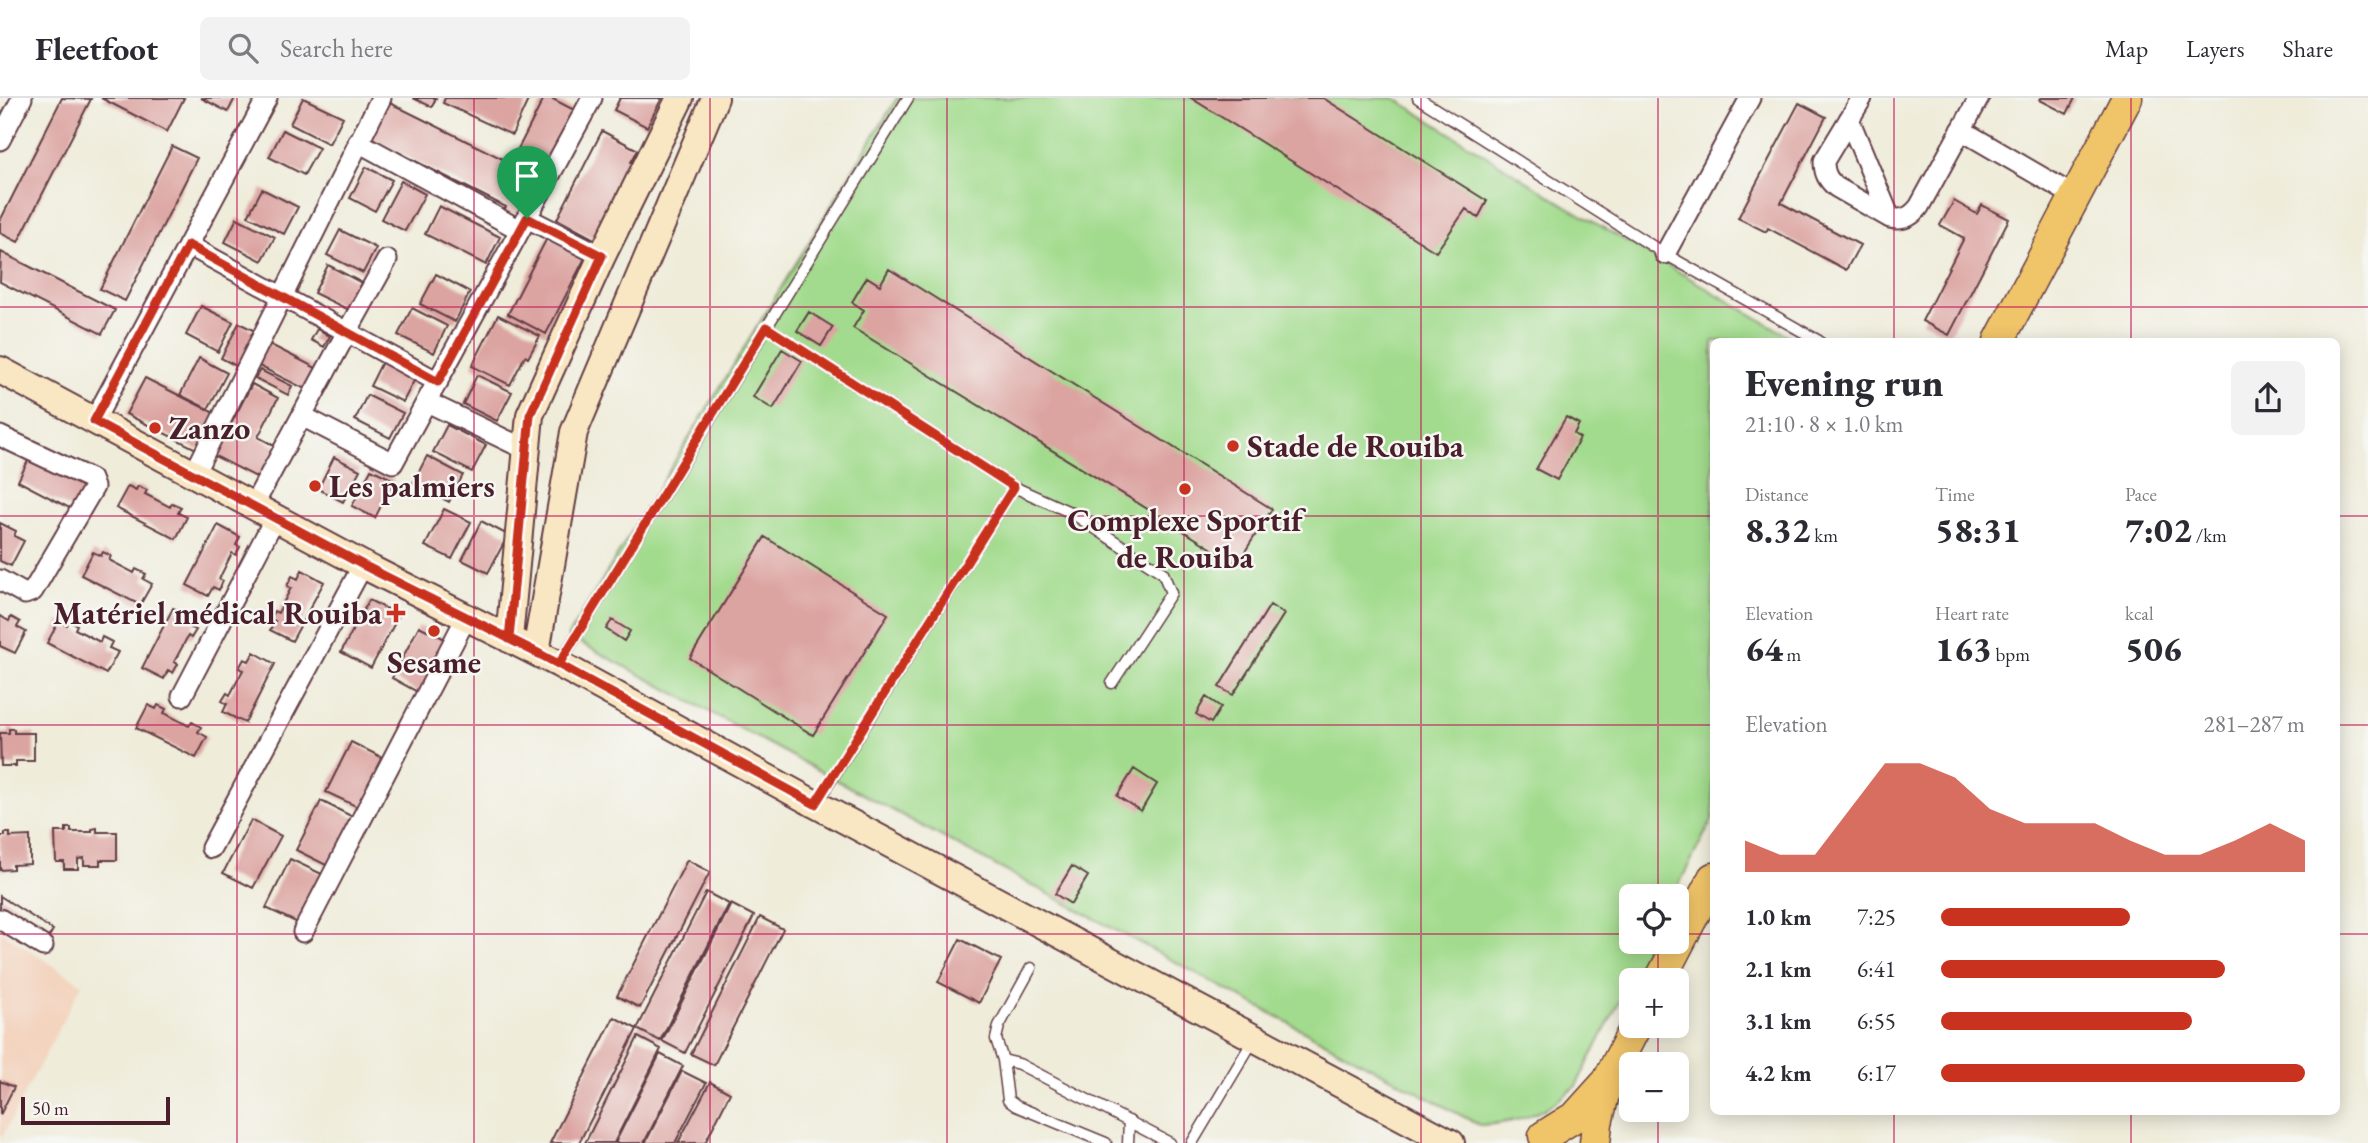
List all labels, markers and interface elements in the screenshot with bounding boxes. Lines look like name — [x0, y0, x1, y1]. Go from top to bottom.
search box — [200, 17, 690, 80]
text: Fleetfoot — [35, 27, 158, 70]
icon: search — [224, 29, 262, 67]
text: Search here — [280, 31, 393, 65]
text: Map — [2105, 33, 2148, 64]
text: Layers — [2186, 33, 2245, 64]
text: Share — [2283, 33, 2333, 64]
pin — [497, 146, 557, 218]
icon: arrive — [508, 157, 546, 195]
text: Evening run — [1745, 358, 1943, 407]
button: share — [2231, 361, 2305, 435]
place label: Zanzo — [169, 407, 250, 449]
text: 21:10 · 8 × 1.0 km — [1745, 409, 1903, 439]
marker: Zanzo — [147, 420, 163, 436]
place label: Stade de Rouiba — [1247, 425, 1465, 467]
marker: Stade de Rouiba — [1225, 438, 1241, 454]
place label: Les palmiers — [329, 465, 495, 507]
marker: Les palmiers — [307, 478, 323, 494]
marker: Complexe Sportif de Rouiba — [1177, 481, 1193, 497]
text: Distance — [1745, 482, 1808, 507]
text: Time — [1935, 482, 1975, 507]
text: Pace — [2125, 482, 2157, 507]
place label: Complexe Sportif de Rouiba — [1067, 499, 1306, 578]
text: 8.32 — [1745, 507, 1811, 552]
text: 58:31 — [1935, 507, 2021, 552]
text: 7:02 — [2125, 507, 2192, 552]
text: km — [1811, 523, 1838, 548]
text: /km — [2192, 523, 2227, 548]
place label: Matériel médical Rouiba — [53, 592, 383, 634]
text: Elevation — [1745, 601, 1813, 626]
text: Heart rate — [1935, 601, 2009, 626]
text: kcal — [2125, 601, 2154, 626]
marker: Matériel médical Rouiba — [388, 605, 404, 621]
marker: Sesame — [426, 623, 442, 639]
text: 64 — [1745, 626, 1783, 671]
text: 163 — [1935, 626, 1992, 671]
text: 506 — [2125, 626, 2182, 671]
place label: Sesame — [387, 641, 481, 683]
text: m — [1783, 642, 1801, 667]
text: bpm — [1992, 642, 2030, 667]
text: Elevation — [1745, 709, 1828, 739]
text: 281–287 m — [2204, 709, 2305, 739]
map controls — [1619, 884, 1689, 1122]
button: locate — [1619, 884, 1689, 954]
text: 1.0 km — [1745, 902, 1812, 932]
text: 7:25 — [1857, 902, 1896, 932]
text: 2.1 km — [1745, 954, 1812, 984]
text: 6:41 — [1857, 954, 1896, 984]
button: + — [1619, 968, 1689, 1038]
text: 3.1 km — [1745, 1006, 1812, 1036]
text: 6:55 — [1857, 1006, 1896, 1036]
button: − — [1619, 1052, 1689, 1122]
text: 4.2 km — [1745, 1058, 1812, 1088]
text: 6:17 — [1857, 1058, 1896, 1088]
scale bar — [21, 1094, 170, 1126]
text: 50 m — [32, 1096, 69, 1121]

